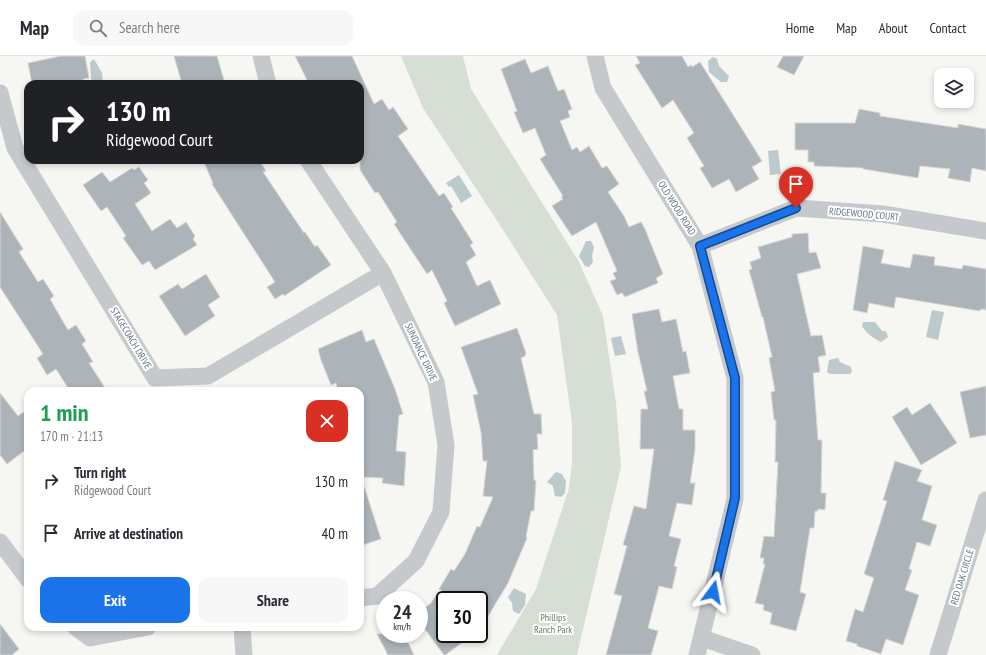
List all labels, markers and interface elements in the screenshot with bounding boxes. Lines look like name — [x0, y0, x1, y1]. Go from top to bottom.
search box — [73, 10, 353, 46]
text: Map — [20, 16, 49, 40]
icon: search — [87, 17, 109, 39]
text: Search here — [119, 18, 180, 37]
text: Home — [786, 19, 814, 37]
text: Map — [836, 19, 857, 37]
text: About — [879, 19, 908, 37]
text: Contact — [930, 19, 966, 37]
map controls — [934, 68, 974, 108]
button: layers — [934, 68, 974, 108]
text: 130 m — [106, 92, 170, 129]
icon: right — [40, 96, 92, 148]
text: Ridgewood Court — [106, 128, 213, 151]
pin — [779, 167, 813, 208]
icon: arrive — [785, 173, 807, 195]
street label: OLD WOOD ROAD — [655, 178, 699, 238]
street label: RIDGEWOOD COURT — [828, 204, 900, 224]
street label: STAGECOACH DRIVE — [108, 305, 154, 371]
street label: SUNDANCE DRIVE — [402, 321, 440, 383]
text: 1 min — [40, 397, 88, 428]
button: close — [306, 400, 348, 442]
text: 170 m · 21:13 — [40, 428, 103, 445]
text: Turn right — [74, 463, 126, 482]
icon: right — [40, 470, 62, 492]
text: 130 m — [315, 472, 348, 491]
text: Ridgewood Court — [74, 482, 151, 499]
icon: arrive — [40, 522, 62, 544]
text: Arrive at destination — [74, 524, 183, 543]
text: 40 m — [322, 524, 348, 543]
street label: RED OAK CIRCLE — [947, 547, 977, 607]
position arrow — [692, 571, 734, 613]
button: Exit — [40, 577, 190, 623]
button: Share — [198, 577, 348, 623]
speed limit sign: 30 — [436, 591, 488, 643]
text: 24 — [392, 599, 412, 625]
park label: Phillips Ranch Park — [534, 611, 572, 636]
text: km/h — [393, 620, 411, 633]

